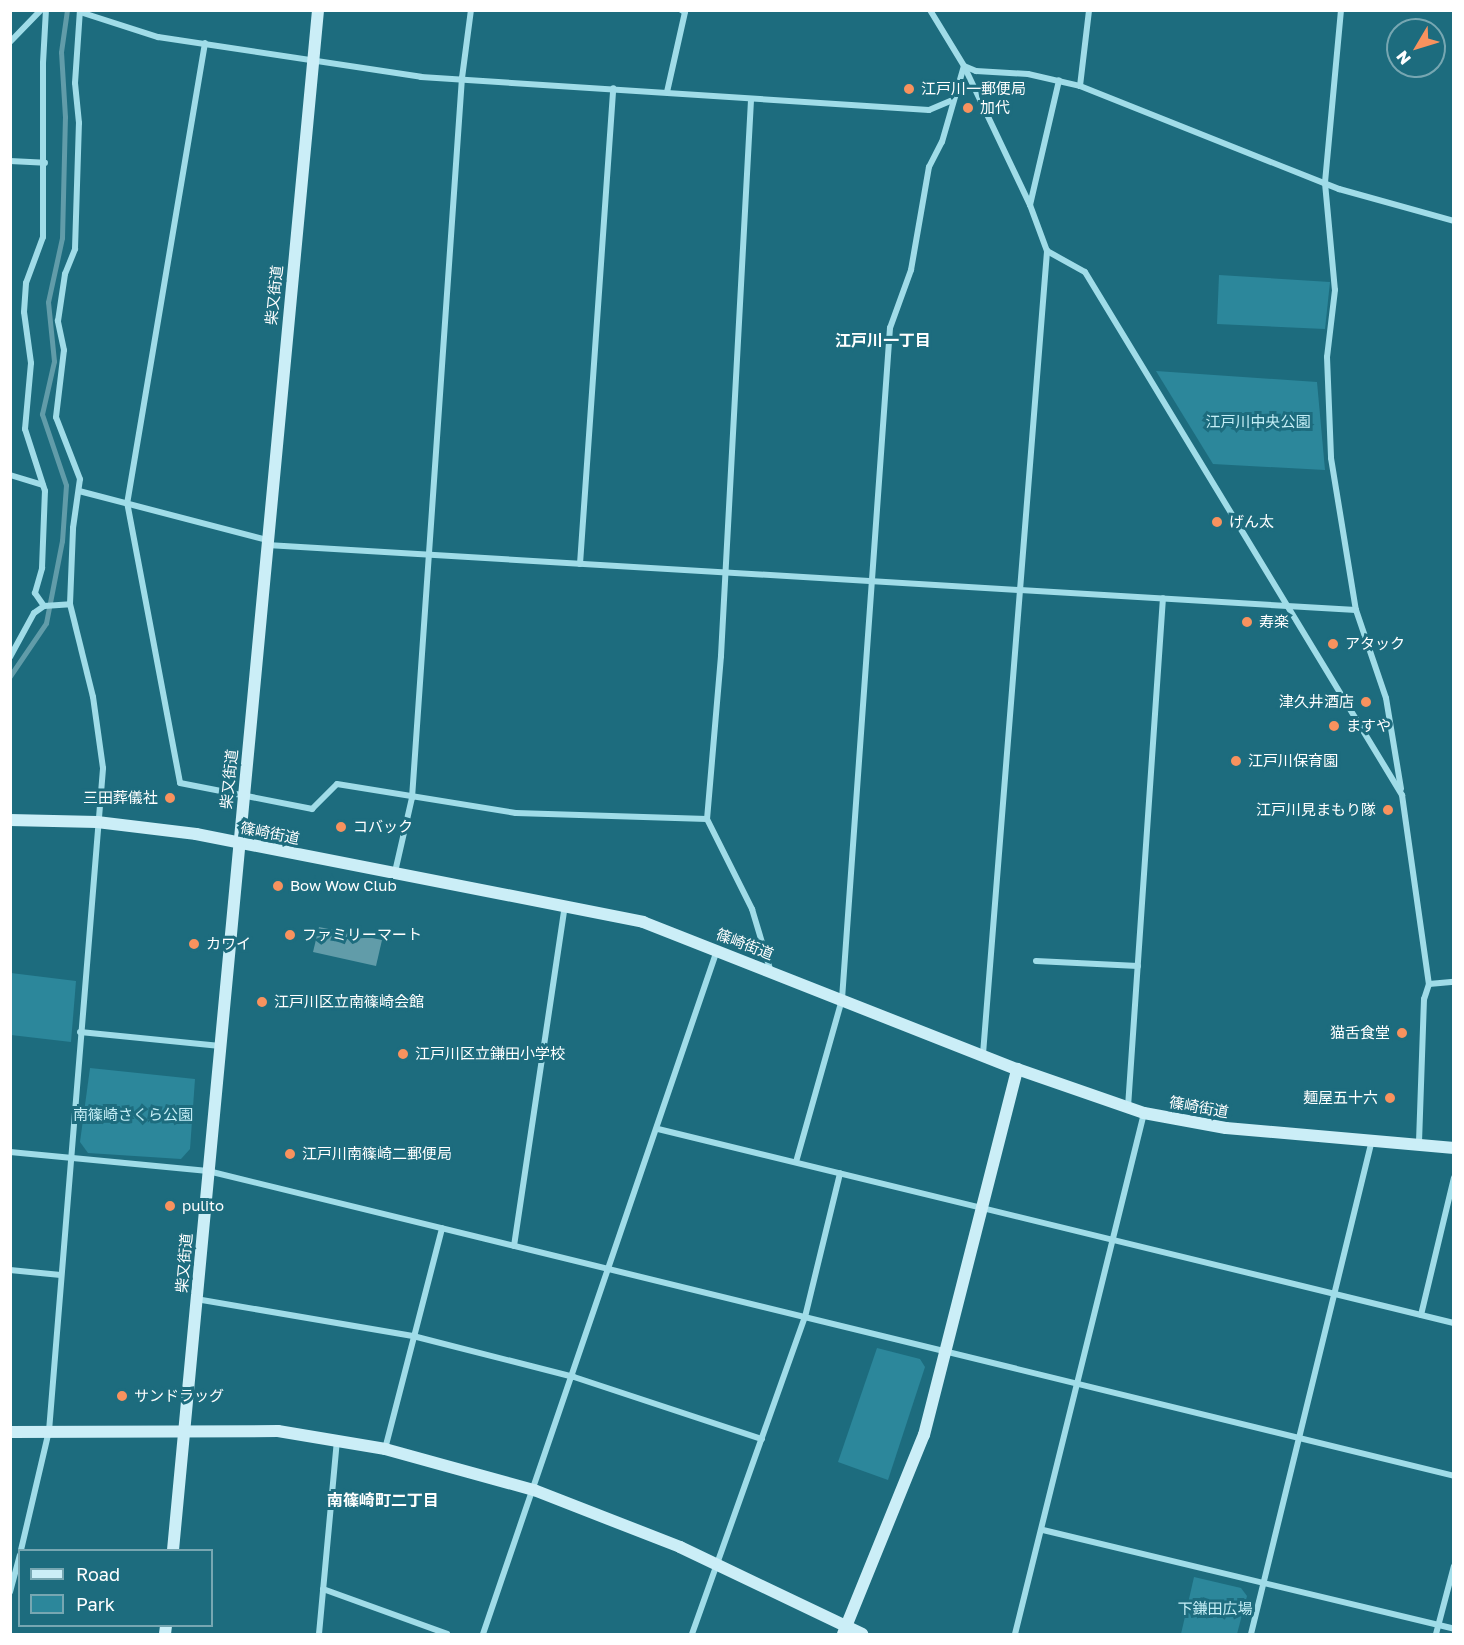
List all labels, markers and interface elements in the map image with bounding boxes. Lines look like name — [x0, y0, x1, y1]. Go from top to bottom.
north arrow — [1386, 18, 1446, 78]
text: N — [1392, 47, 1415, 69]
place label: 江戸川一郵便局 — [921, 80, 1026, 98]
marker: 江戸川一郵便局 — [902, 82, 916, 96]
place label: 加代 — [980, 99, 1010, 117]
marker: 加代 — [961, 101, 975, 115]
street label: 柴又街道 — [262, 264, 286, 326]
district label: 江戸川一丁目 — [835, 330, 931, 350]
park label: 江戸川中央公園 — [1206, 413, 1310, 431]
place label: げん太 — [1229, 513, 1274, 531]
marker: げん太 — [1210, 515, 1224, 529]
place label: 寿楽 — [1259, 613, 1289, 631]
marker: 寿楽 — [1240, 615, 1254, 629]
place label: アタック — [1345, 635, 1405, 653]
marker: アタック — [1326, 637, 1340, 651]
place label: 津久井酒店 — [1279, 693, 1354, 711]
marker: 津久井酒店 — [1359, 695, 1373, 709]
place label: ますや — [1346, 717, 1391, 735]
marker: ますや — [1327, 719, 1341, 733]
street label: 柴又街道 — [217, 748, 241, 810]
place label: 江戸川保育園 — [1248, 752, 1338, 770]
marker: 江戸川保育園 — [1229, 754, 1243, 768]
place label: 三田葬儀社 — [83, 789, 158, 807]
marker: 三田葬儀社 — [163, 791, 177, 805]
place label: 江戸川見まもり隊 — [1256, 801, 1376, 819]
marker: 江戸川見まもり隊 — [1381, 803, 1395, 817]
street label: 篠崎街道 — [239, 818, 301, 848]
place label: コバック — [353, 818, 413, 836]
marker: コバック — [334, 820, 348, 834]
place label: Bow Wow Club — [290, 877, 397, 895]
marker: Bow Wow Club — [271, 879, 285, 893]
street label: 篠崎街道 — [714, 925, 776, 963]
place label: ファミリーマート — [302, 926, 422, 944]
marker: ファミリーマート — [283, 928, 297, 942]
place label: カワイ — [206, 935, 251, 953]
marker: カワイ — [187, 937, 201, 951]
place label: 江戸川区立南篠崎会館 — [274, 993, 424, 1011]
marker: 江戸川区立南篠崎会館 — [255, 995, 269, 1009]
place label: 猫舌食堂 — [1330, 1024, 1390, 1042]
marker: 猫舌食堂 — [1395, 1026, 1409, 1040]
place label: 江戸川区立鎌田小学校 — [415, 1045, 565, 1063]
marker: 江戸川区立鎌田小学校 — [396, 1047, 410, 1061]
place label: 麺屋五十六 — [1303, 1089, 1378, 1107]
marker: 麺屋五十六 — [1383, 1091, 1397, 1105]
street label: 篠崎街道 — [1168, 1093, 1230, 1121]
park label: 南篠崎さくら公園 — [73, 1106, 193, 1124]
place label: 江戸川南篠崎二郵便局 — [302, 1145, 452, 1163]
marker: 江戸川南篠崎二郵便局 — [283, 1147, 297, 1161]
place label: pulito — [182, 1197, 224, 1215]
marker: pulito — [163, 1199, 177, 1213]
street label: 柴又街道 — [172, 1232, 196, 1294]
place label: サンドラッグ — [134, 1387, 224, 1405]
marker: サンドラッグ — [115, 1389, 129, 1403]
district label: 南篠崎町二丁目 — [327, 1490, 439, 1510]
legend — [18, 1549, 213, 1627]
text: Road — [76, 1563, 120, 1585]
text: Park — [76, 1593, 115, 1615]
park label: 下鎌田広場 — [1178, 1600, 1252, 1618]

